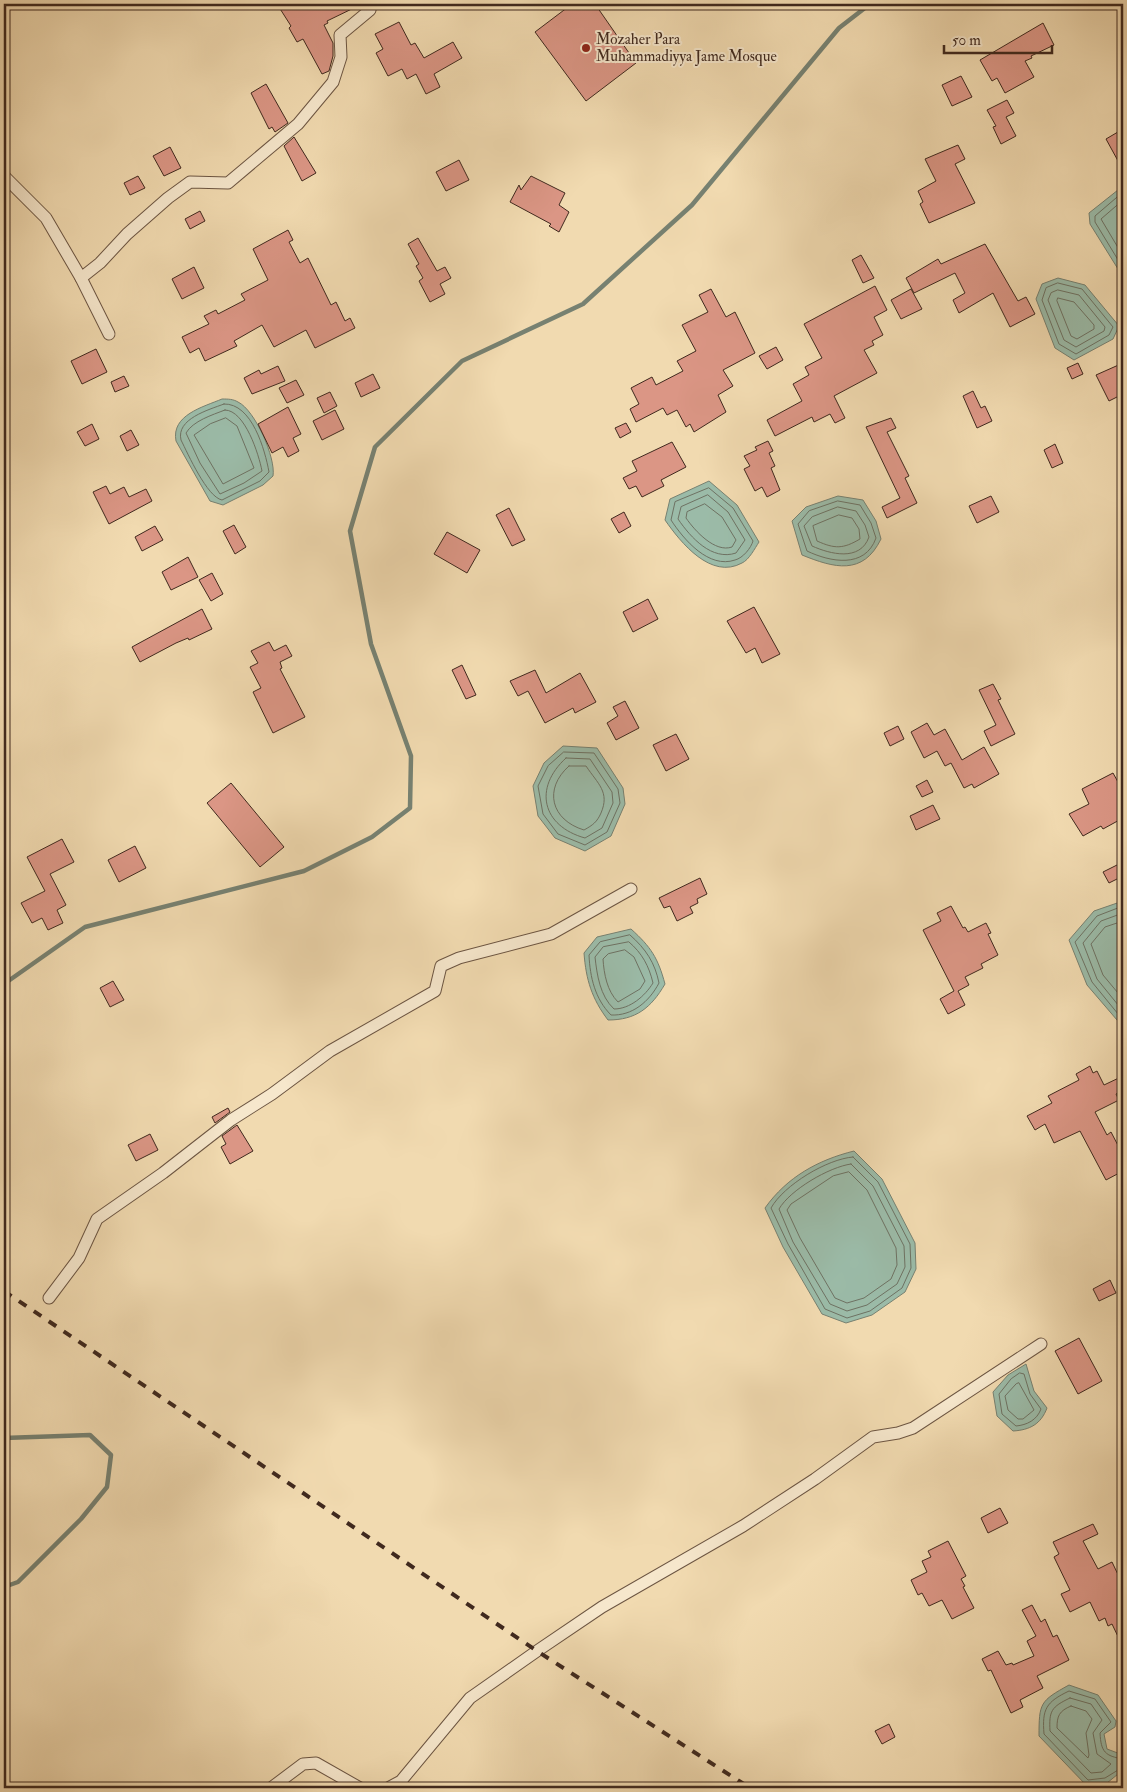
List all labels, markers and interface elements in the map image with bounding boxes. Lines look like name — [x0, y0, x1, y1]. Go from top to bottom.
scale bar — [944, 22, 1052, 54]
place label: Mozaher Para Muhammadiyya Jame Mosque — [596, 30, 777, 67]
text: 50 m — [952, 31, 981, 50]
marker: Mozaher Para Muhammadiyya Jame Mosque — [580, 42, 592, 54]

